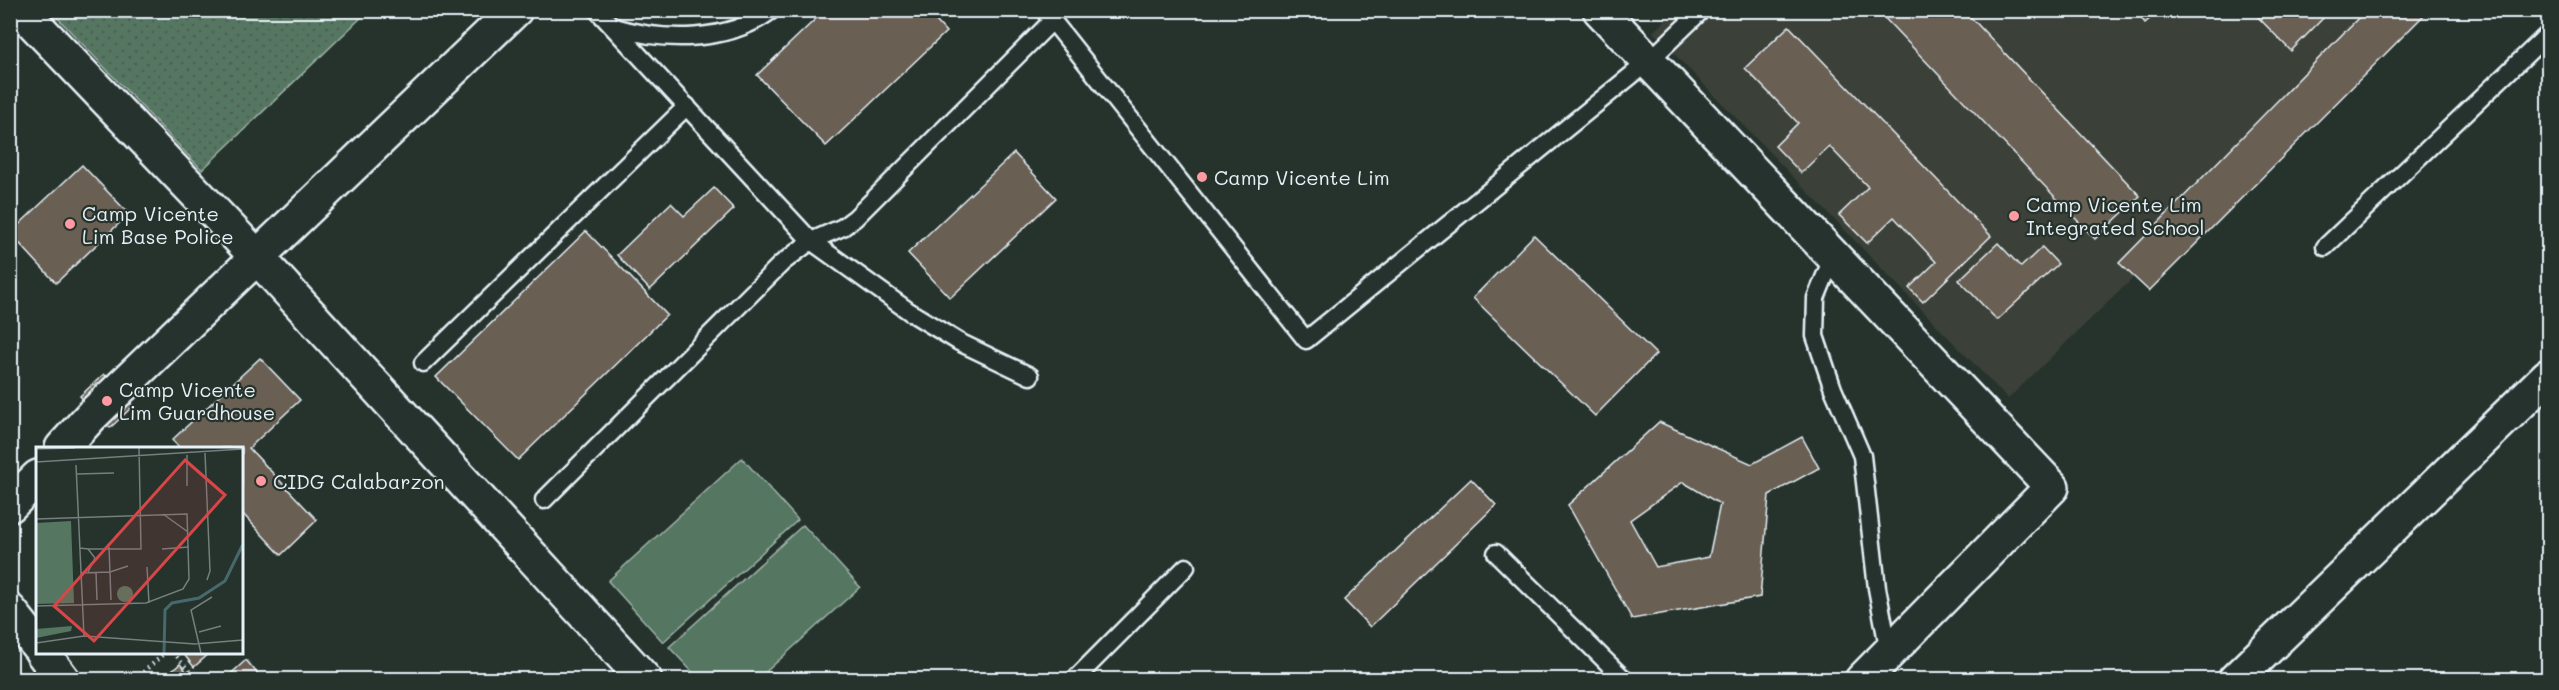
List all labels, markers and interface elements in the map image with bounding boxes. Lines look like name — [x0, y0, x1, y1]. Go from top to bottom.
place label: Camp Vicente Lim — [1214, 164, 1390, 190]
marker: Camp Vicente Lim — [1195, 170, 1209, 184]
place label: Camp Vicente Lim Integrated School — [2026, 191, 2204, 240]
place label: Camp Vicente Lim Base Police — [82, 200, 234, 249]
marker: Camp Vicente Lim Integrated School — [2007, 209, 2021, 223]
marker: Camp Vicente Lim Base Police — [63, 217, 77, 231]
place label: Camp Vicente Lim Guardhouse — [119, 376, 275, 425]
marker: Camp Vicente Lim Guardhouse — [100, 394, 114, 408]
inset map — [36, 447, 243, 654]
place label: CIDG Calabarzon — [273, 468, 445, 494]
marker: CIDG Calabarzon — [254, 474, 268, 488]

